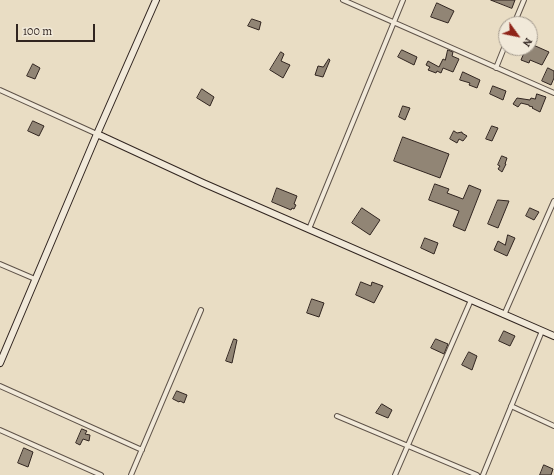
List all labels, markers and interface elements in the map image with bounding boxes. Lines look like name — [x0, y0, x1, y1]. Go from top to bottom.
scale bar — [18, 16, 97, 42]
north arrow — [498, 16, 538, 56]
text: 100 m — [23, 23, 52, 39]
text: N — [519, 35, 536, 50]

